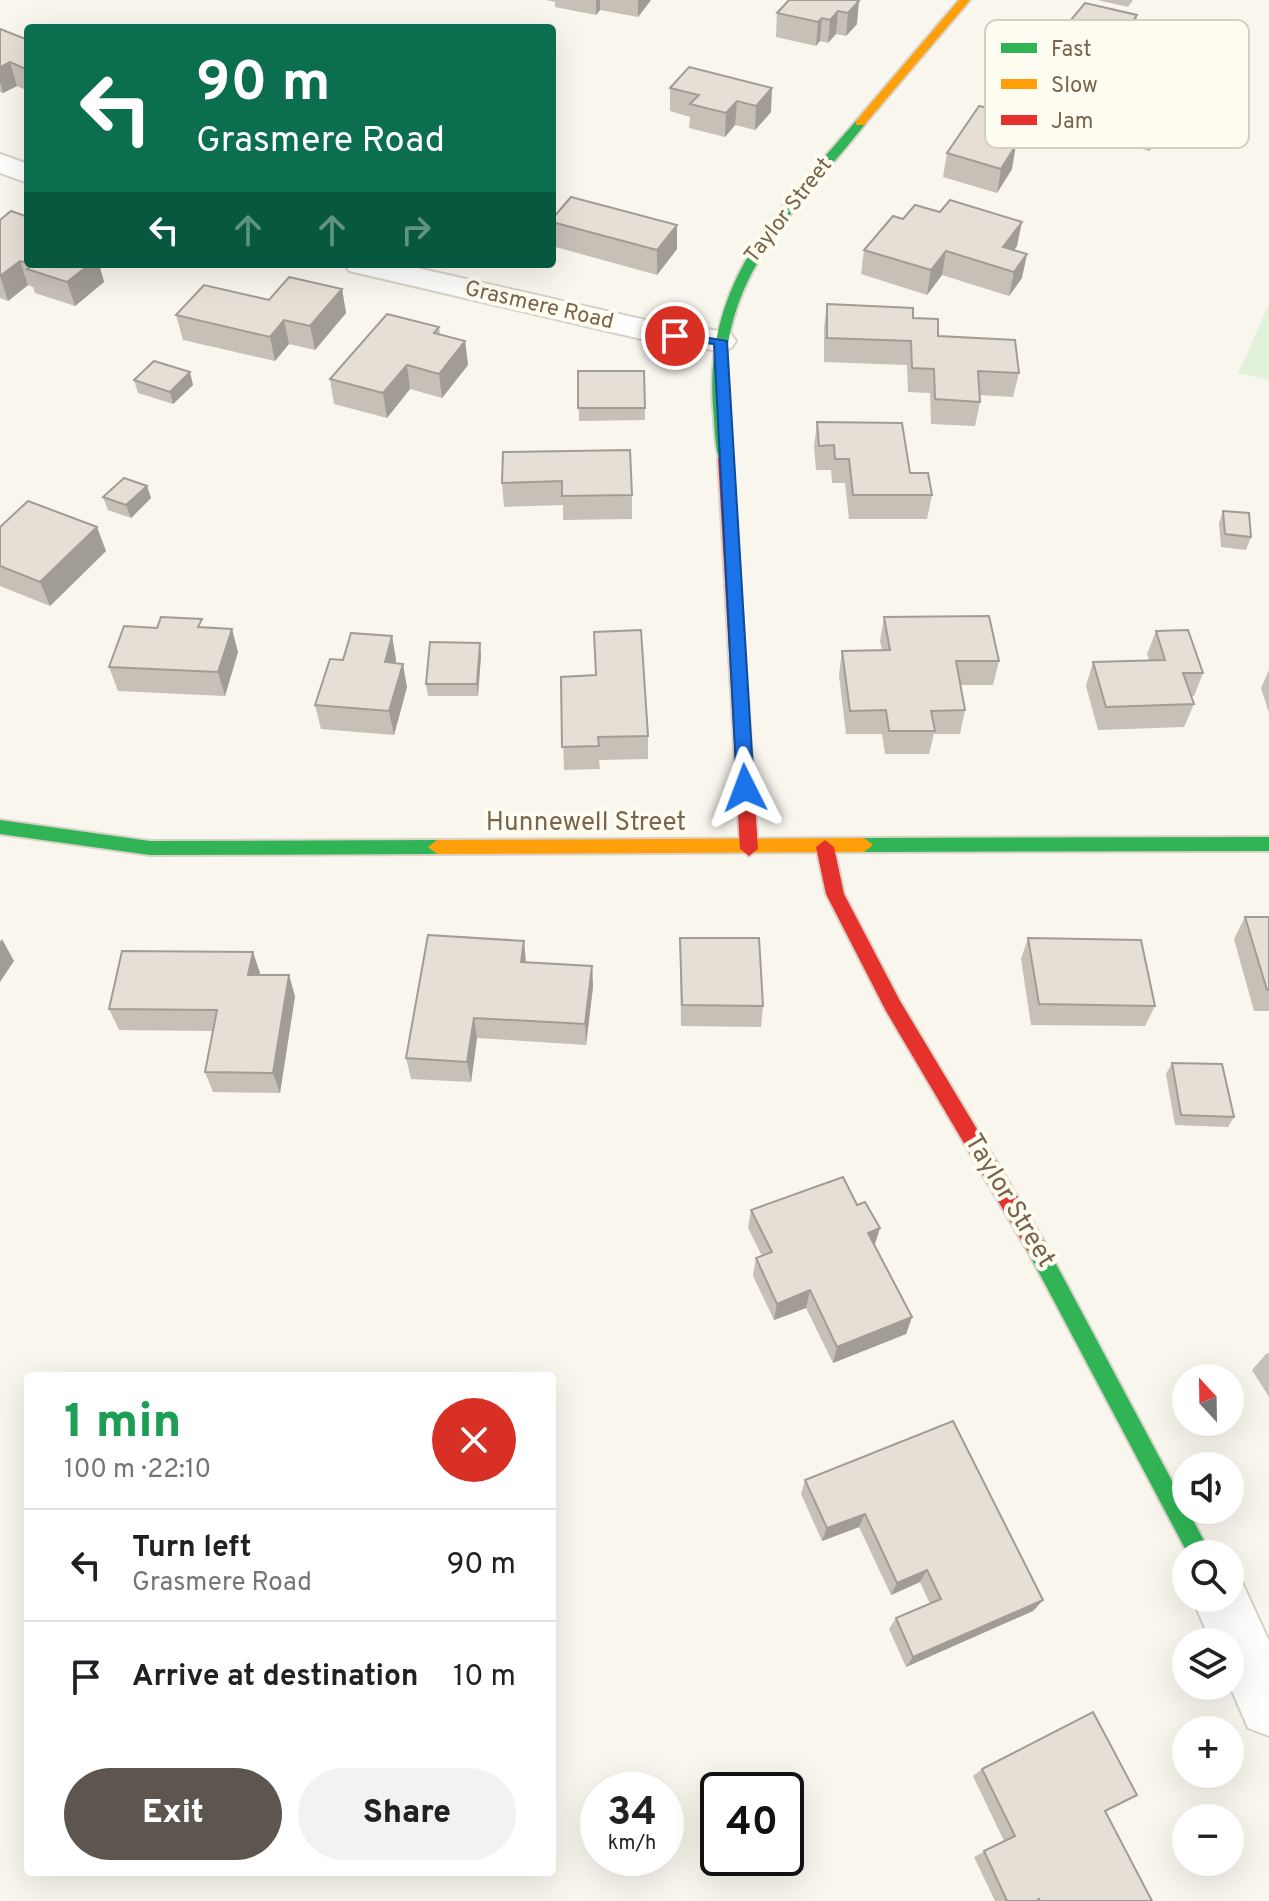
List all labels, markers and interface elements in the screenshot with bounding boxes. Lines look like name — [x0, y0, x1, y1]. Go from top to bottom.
legend — [985, 20, 1249, 148]
text: Fast — [1051, 37, 1092, 64]
text: 90 m — [196, 50, 331, 120]
icon: left — [64, 56, 168, 160]
text: Slow — [1051, 73, 1098, 100]
text: Jam — [1051, 109, 1094, 136]
text: Grasmere Road — [196, 119, 445, 165]
street label: Taylor Street — [739, 153, 839, 269]
icon: left — [142, 208, 186, 252]
icon: ahead — [226, 208, 270, 252]
icon: ahead — [310, 208, 354, 252]
icon: right — [394, 208, 438, 252]
street label: Grasmere Road — [462, 276, 616, 336]
pin — [641, 302, 709, 370]
icon: arrive — [653, 314, 697, 358]
position arrow — [703, 746, 787, 830]
street label: Hunnewell Street — [486, 807, 686, 840]
street label: Taylor Street — [956, 1128, 1062, 1274]
north arrow — [1172, 1364, 1244, 1436]
map controls — [1172, 1364, 1244, 1876]
text: 1 min — [64, 1394, 181, 1454]
button: close — [432, 1398, 516, 1482]
button: sound — [1172, 1452, 1244, 1524]
text: 100 m · 22:10 — [64, 1454, 211, 1487]
text: Turn left — [132, 1530, 252, 1567]
button: search — [1172, 1540, 1244, 1612]
icon: left — [64, 1543, 108, 1587]
text: 90 m — [447, 1547, 516, 1584]
text: Grasmere Road — [132, 1567, 312, 1600]
button: layers — [1172, 1628, 1244, 1700]
icon: arrive — [64, 1655, 108, 1699]
text: Arrive at destination — [132, 1659, 418, 1696]
text: 10 m — [453, 1659, 516, 1696]
button: + — [1172, 1716, 1244, 1788]
button: Exit — [64, 1768, 282, 1860]
button: Share — [298, 1768, 516, 1860]
speed limit sign: 40 — [700, 1772, 804, 1876]
text: 34 — [607, 1789, 657, 1839]
button: − — [1172, 1804, 1244, 1876]
text: km/h — [608, 1831, 656, 1857]

